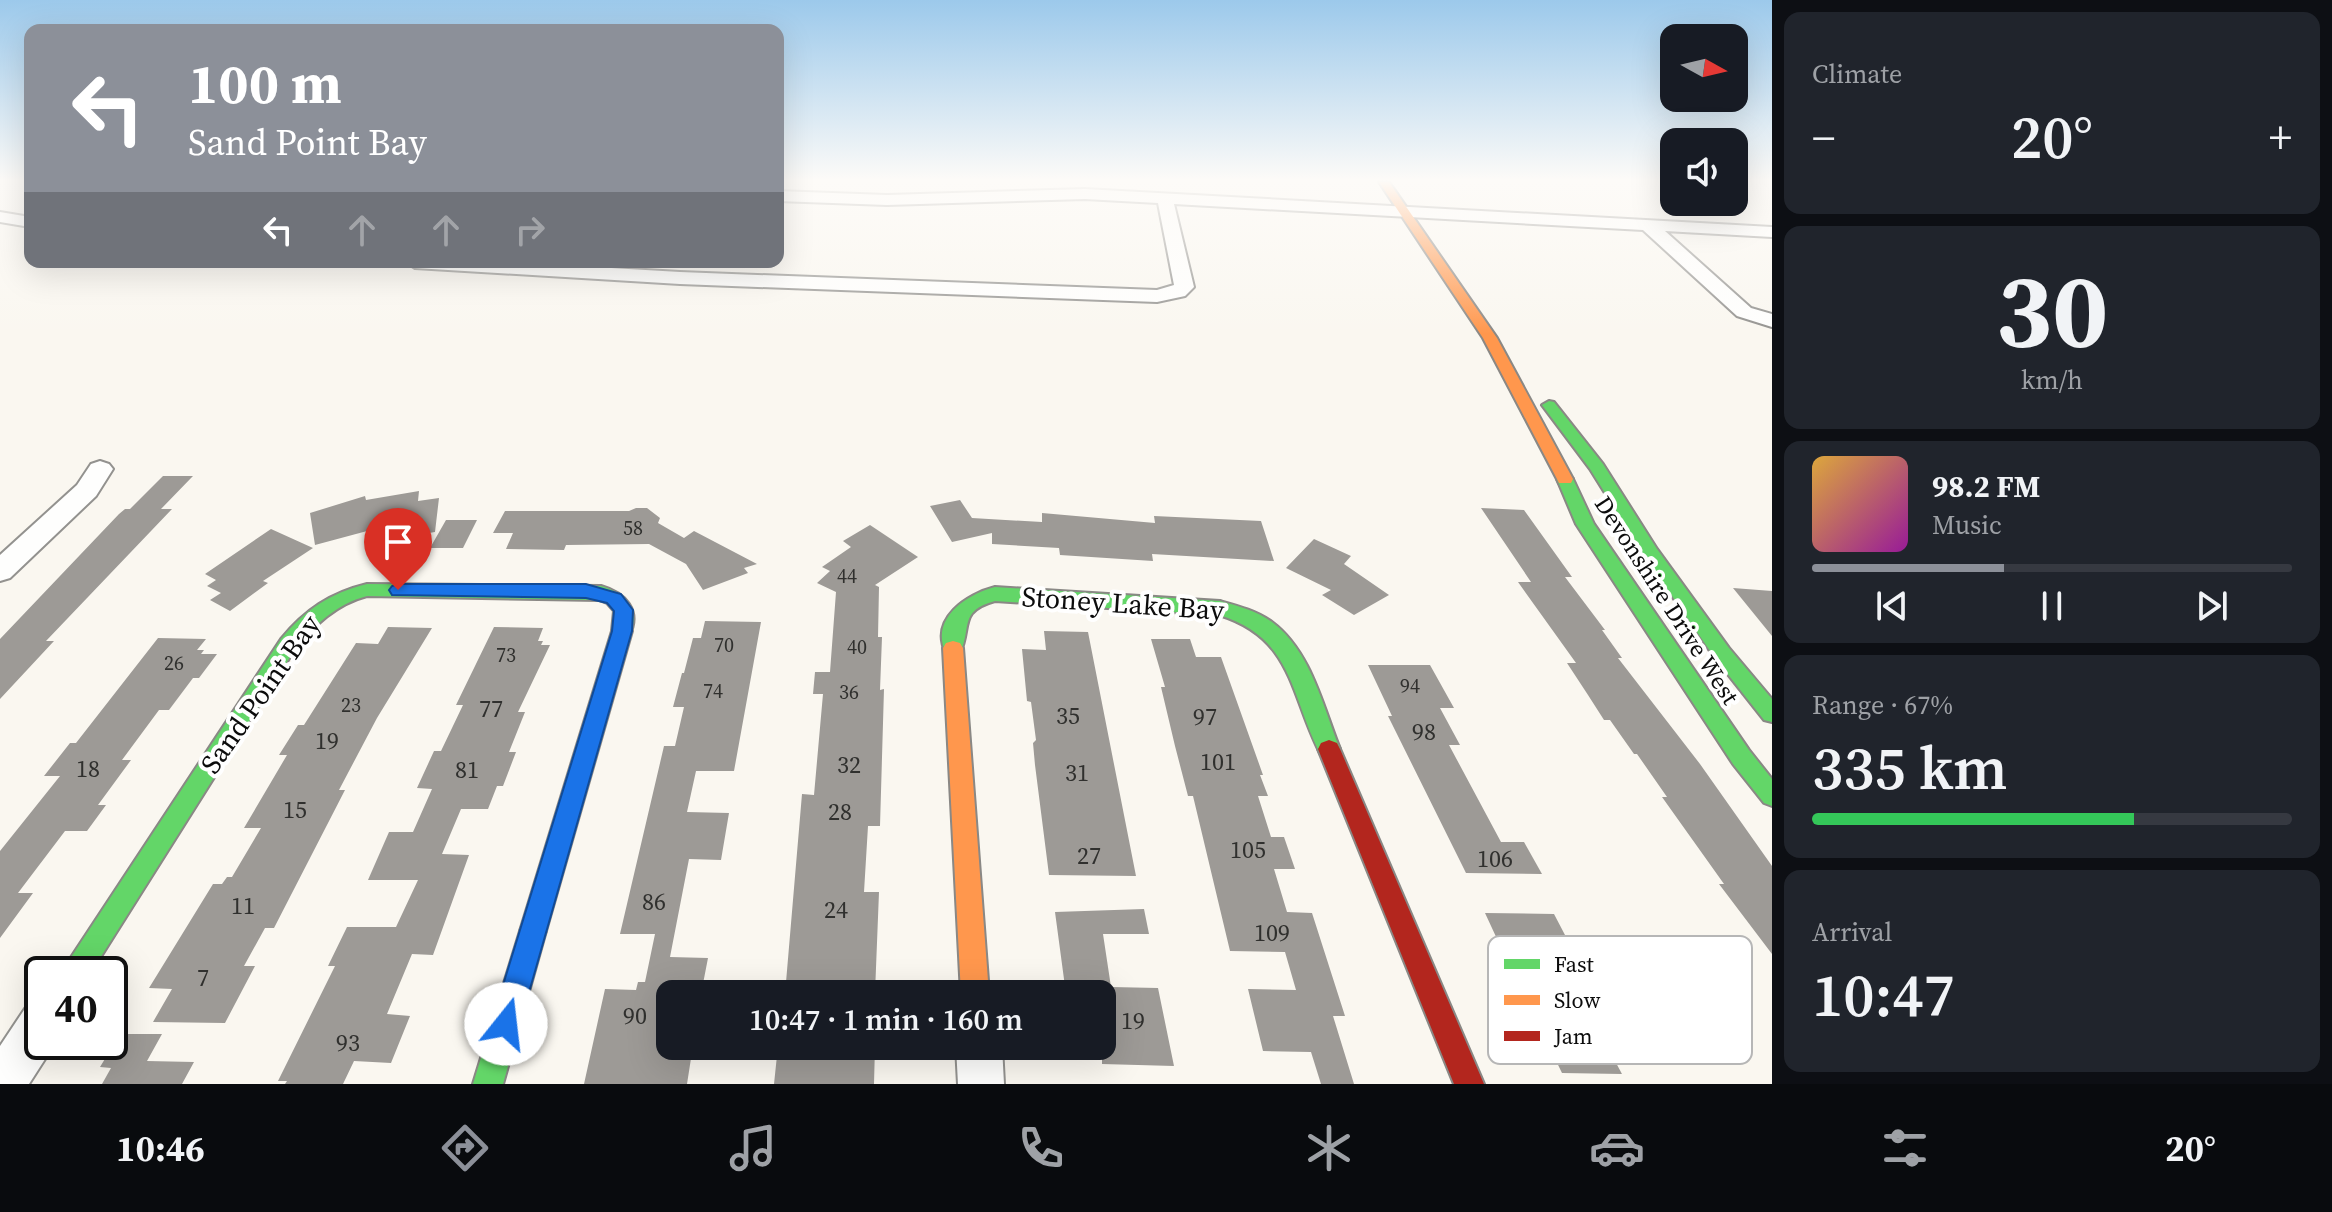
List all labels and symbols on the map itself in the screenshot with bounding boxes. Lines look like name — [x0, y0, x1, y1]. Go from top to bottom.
north arrow — [1660, 24, 1748, 112]
street label: Devonshire Drive West — [1587, 489, 1747, 711]
pin — [364, 508, 432, 590]
house number: 58 — [623, 514, 643, 542]
house number: 44 — [837, 562, 857, 590]
street label: Stoney Lake Bay — [1021, 577, 1226, 629]
street label: Sand Point Bay — [191, 606, 329, 781]
house number: 70 — [714, 631, 734, 659]
house number: 40 — [847, 633, 867, 661]
house number: 73 — [496, 641, 516, 669]
house number: 26 — [164, 649, 184, 677]
house number: 94 — [1400, 672, 1420, 700]
house number: 74 — [703, 677, 723, 705]
house number: 36 — [839, 678, 859, 706]
house number: 23 — [341, 691, 361, 719]
house number: 77 — [479, 692, 503, 725]
house number: 35 — [1056, 699, 1080, 732]
house number: 97 — [1193, 700, 1217, 733]
house number: 98 — [1412, 715, 1436, 748]
house number: 19 — [315, 724, 339, 757]
house number: 101 — [1200, 745, 1236, 778]
house number: 32 — [837, 748, 861, 781]
house number: 18 — [76, 752, 100, 785]
house number: 81 — [455, 753, 479, 786]
house number: 31 — [1065, 756, 1089, 789]
house number: 15 — [283, 793, 307, 826]
house number: 28 — [828, 795, 852, 828]
house number: 105 — [1230, 833, 1266, 866]
house number: 27 — [1077, 839, 1101, 872]
house number: 106 — [1477, 842, 1513, 875]
house number: 86 — [642, 885, 666, 918]
house number: 11 — [231, 889, 255, 922]
house number: 24 — [824, 893, 848, 926]
house number: 109 — [1254, 916, 1290, 949]
legend — [1488, 936, 1752, 1064]
text: Fast — [1554, 949, 1595, 979]
speed limit sign: 40 — [24, 956, 128, 1060]
house number: 7 — [197, 961, 209, 994]
position arrow — [464, 982, 548, 1066]
text: Slow — [1554, 985, 1601, 1015]
house number: 90 — [623, 999, 647, 1032]
house number: 19 — [1121, 1004, 1145, 1037]
text: Jam — [1553, 1021, 1593, 1051]
house number: 93 — [336, 1026, 360, 1059]

